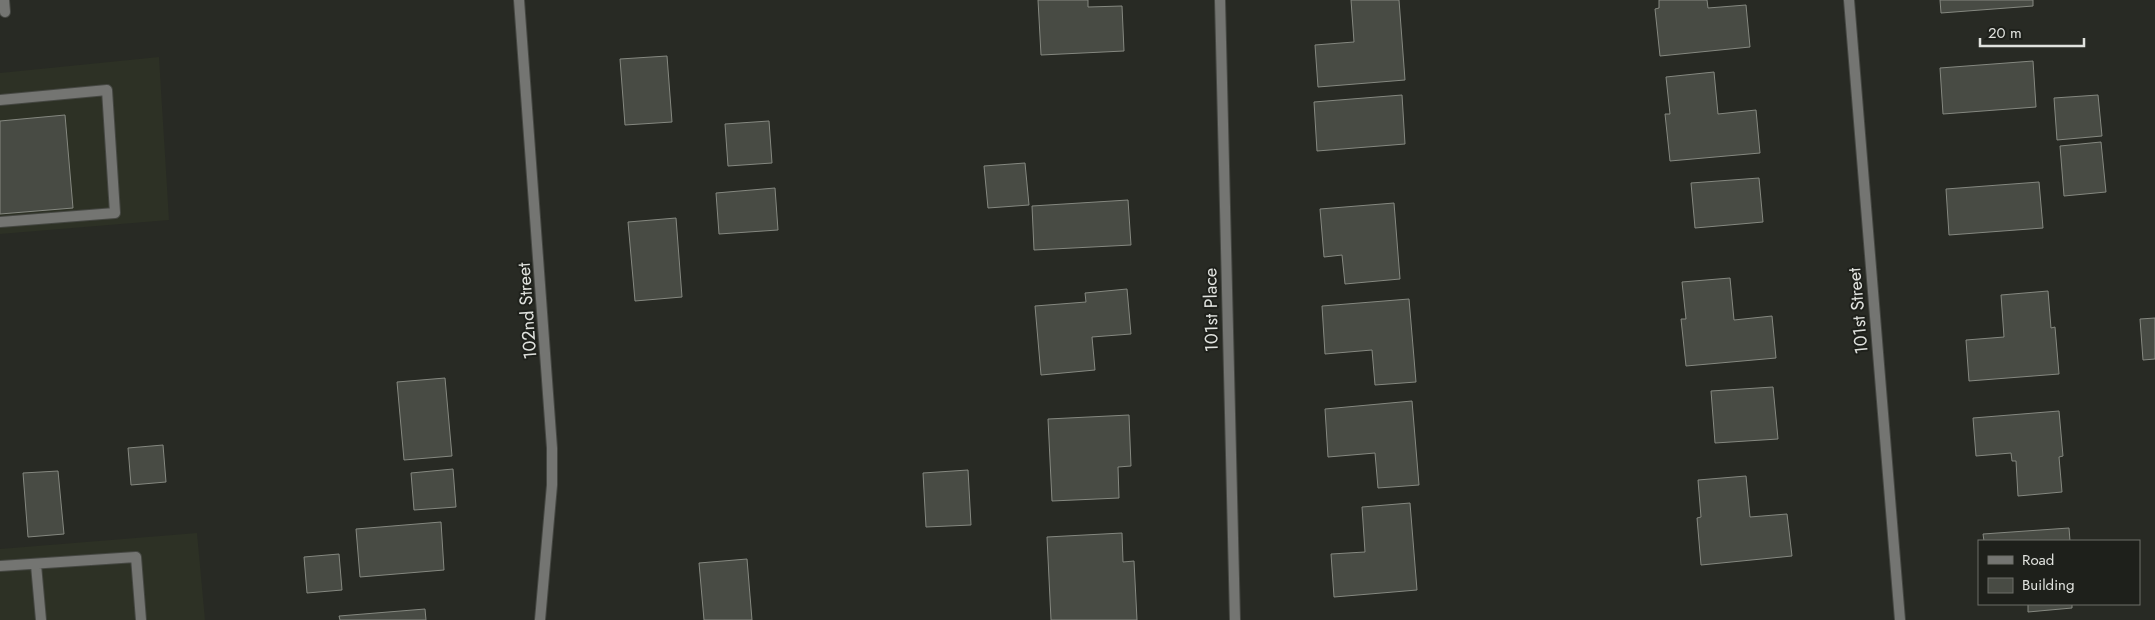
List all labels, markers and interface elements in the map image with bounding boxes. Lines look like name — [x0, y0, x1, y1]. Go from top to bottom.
scale bar — [1980, 15, 2084, 47]
text: 20 m — [1988, 22, 2022, 44]
street label: 102nd Street — [511, 261, 543, 360]
street label: 101st Street — [1841, 266, 1875, 355]
street label: 101st Place — [1197, 268, 1225, 352]
legend — [1978, 540, 2140, 605]
text: Road — [2022, 549, 2054, 571]
text: Building — [2022, 574, 2074, 596]

